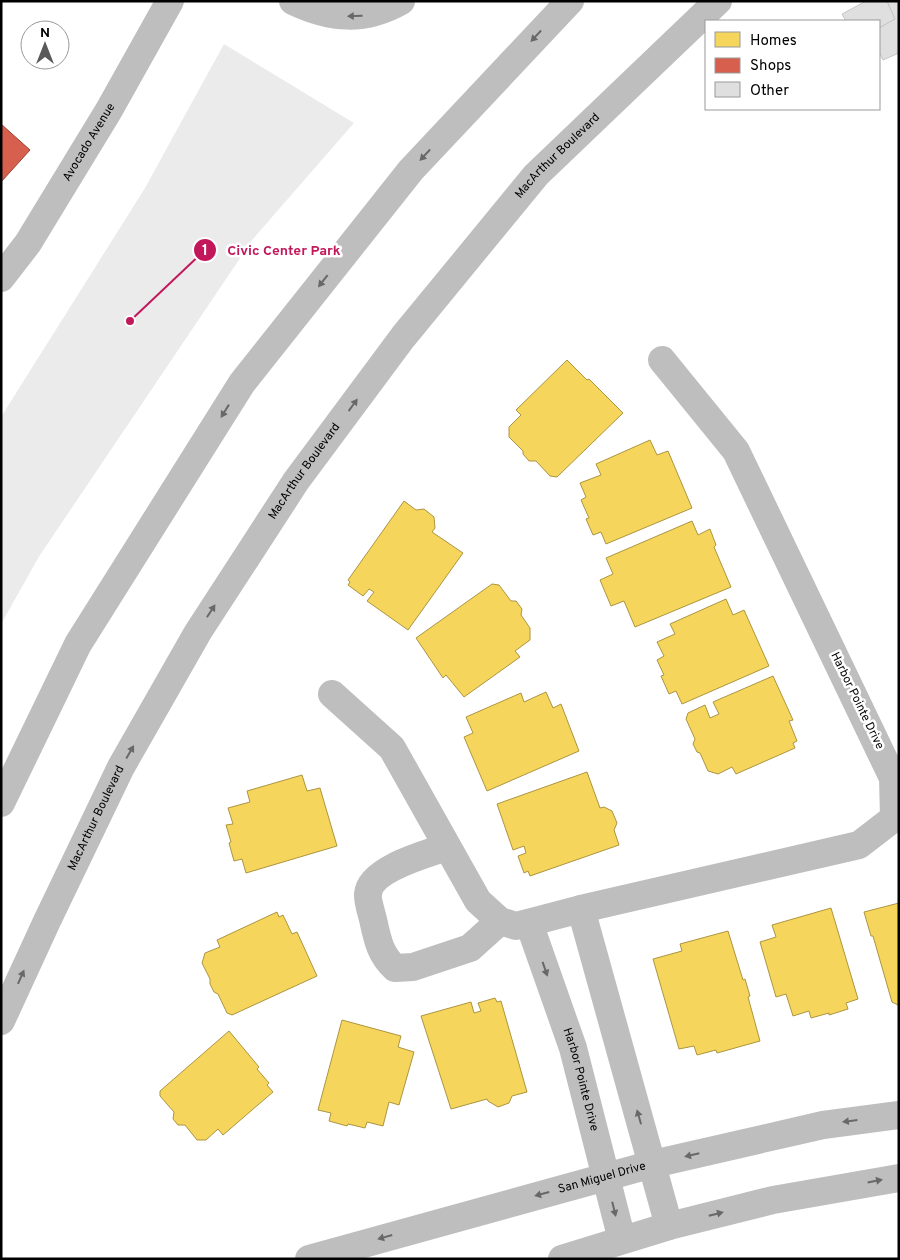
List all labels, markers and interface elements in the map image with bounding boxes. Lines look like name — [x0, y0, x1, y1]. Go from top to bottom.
one-way arrow — [347, 12, 363, 20]
north arrow — [20, 20, 70, 70]
legend — [705, 20, 880, 110]
text: N — [40, 25, 50, 42]
one-way arrow — [530, 30, 542, 42]
text: Homes — [750, 32, 797, 51]
text: Shops — [750, 57, 791, 76]
text: Other — [750, 82, 789, 101]
street label: Avocado Avenue — [59, 100, 119, 185]
street label: MacArthur Boulevard — [512, 110, 604, 202]
one-way arrow — [419, 149, 431, 161]
callout: Civic Center Park — [192, 235, 350, 264]
text: 1 — [202, 242, 208, 261]
text: Civic Center Park — [227, 243, 341, 260]
one-way arrow — [317, 274, 328, 287]
one-way arrow — [347, 399, 358, 412]
one-way arrow — [220, 404, 229, 417]
street label: MacArthur Boulevard — [265, 420, 344, 523]
one-way arrow — [206, 605, 216, 618]
street label: Harbor Pointe Drive — [827, 650, 887, 752]
one-way arrow — [125, 745, 134, 758]
street label: MacArthur Boulevard — [64, 763, 128, 873]
one-way arrow — [542, 961, 549, 976]
one-way arrow — [18, 970, 26, 984]
street label: Harbor Pointe Drive — [559, 1026, 602, 1133]
one-way arrow — [635, 1110, 643, 1125]
one-way arrow — [842, 1117, 858, 1125]
one-way arrow — [684, 1151, 699, 1159]
street label: San Miguel Drive — [556, 1158, 648, 1198]
one-way arrow — [868, 1177, 883, 1185]
one-way arrow — [534, 1190, 549, 1198]
one-way arrow — [610, 1201, 618, 1216]
one-way arrow — [709, 1210, 724, 1218]
one-way arrow — [377, 1233, 392, 1241]

